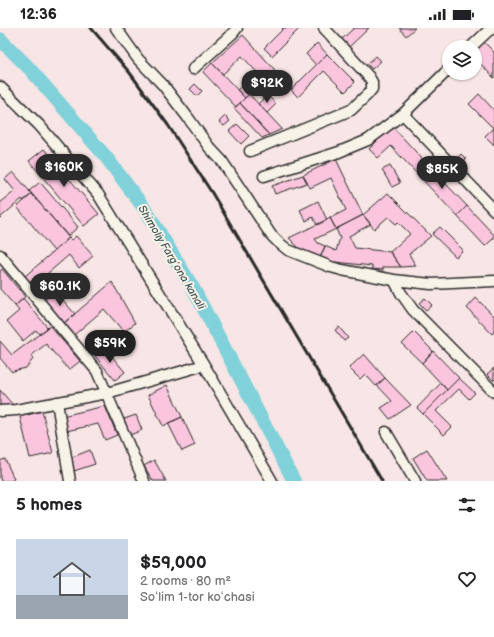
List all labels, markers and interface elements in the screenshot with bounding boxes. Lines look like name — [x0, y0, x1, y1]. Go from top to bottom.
text: 12:36 — [20, 5, 57, 24]
map controls — [442, 40, 482, 80]
button: layers — [442, 40, 482, 80]
pin: $92K — [243, 70, 291, 104]
text: $92K — [251, 75, 283, 91]
pin: $160K — [36, 154, 92, 188]
pin: $85K — [418, 156, 466, 190]
text: $160K — [45, 159, 83, 175]
text: $85K — [426, 161, 458, 177]
water label: Shimoliy Fargʻona kanali — [135, 203, 208, 312]
pin: $60.1K — [27, 273, 93, 307]
text: $60.1K — [39, 278, 81, 294]
pin: $59K — [86, 330, 134, 364]
text: $59K — [94, 335, 126, 351]
icon: filters — [456, 494, 478, 516]
text: 5 homes — [16, 495, 82, 515]
text: $59,000 — [140, 553, 207, 573]
icon: home — [48, 555, 96, 603]
icon: heart — [456, 568, 478, 590]
text: 2 rooms · 80 m² — [140, 573, 231, 589]
text: Soʻlim 1-tor koʻchasi — [140, 589, 255, 605]

